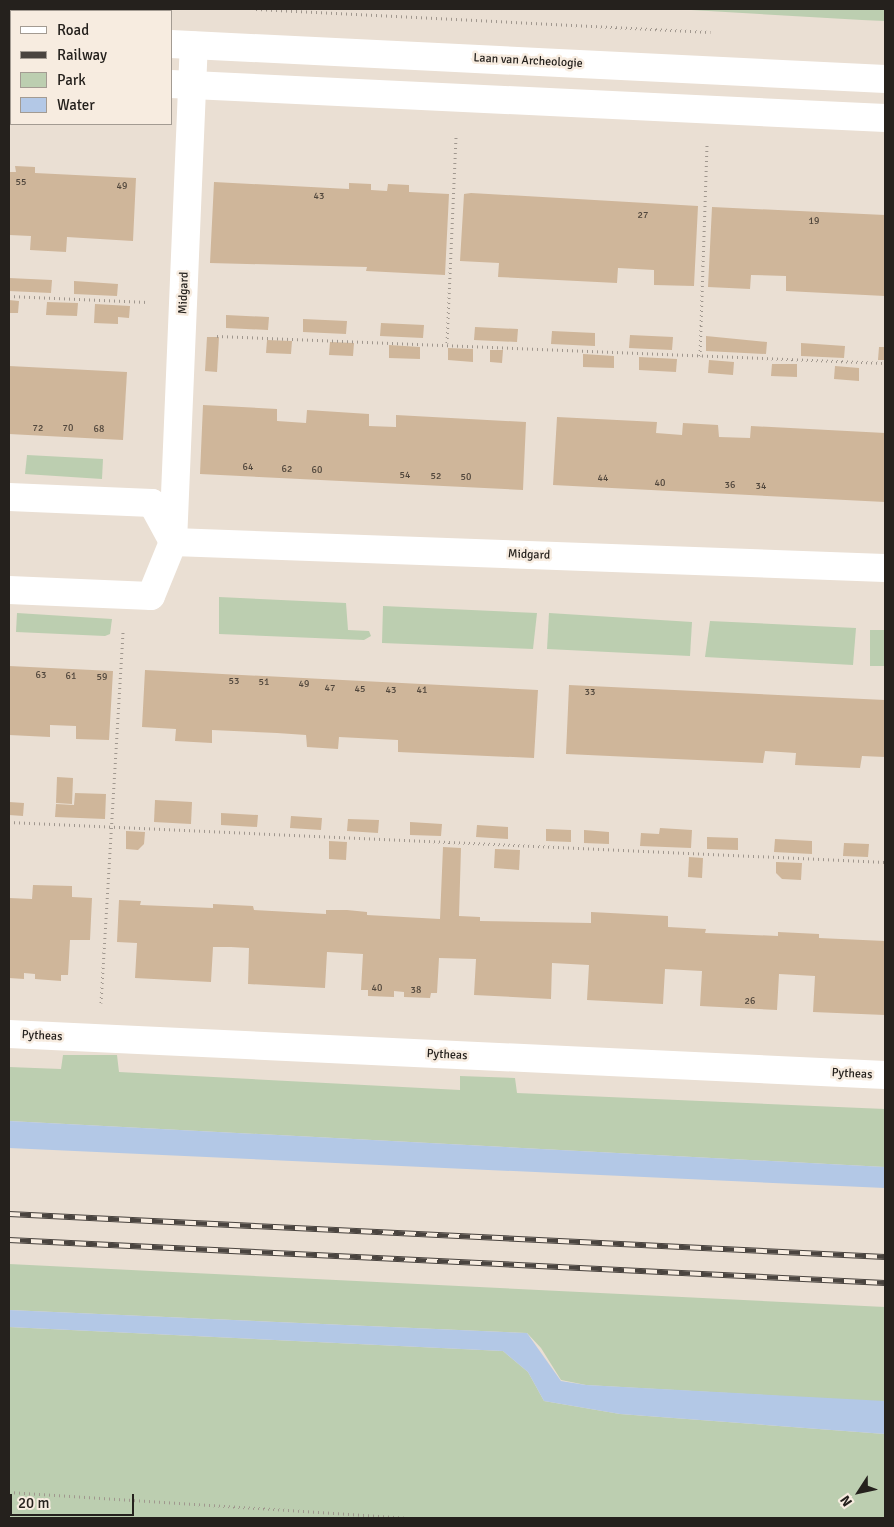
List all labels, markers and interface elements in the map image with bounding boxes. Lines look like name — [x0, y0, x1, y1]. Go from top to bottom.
legend — [10, 10, 172, 125]
text: Road — [57, 21, 89, 39]
text: Railway — [57, 46, 107, 64]
street label: Laan van Archeologie — [473, 51, 583, 71]
text: Park — [57, 71, 86, 89]
text: Water — [57, 96, 95, 114]
house number: 55 — [16, 177, 26, 189]
house number: 49 — [117, 181, 127, 193]
house number: 43 — [314, 191, 324, 203]
house number: 27 — [638, 210, 648, 222]
house number: 19 — [809, 216, 819, 228]
street label: Midgard — [176, 272, 192, 314]
house number: 72 — [33, 423, 43, 435]
house number: 70 — [63, 423, 73, 435]
house number: 68 — [94, 424, 104, 436]
house number: 64 — [243, 462, 253, 474]
house number: 62 — [282, 464, 292, 476]
house number: 60 — [312, 465, 322, 477]
house number: 54 — [400, 470, 410, 482]
house number: 52 — [431, 471, 441, 483]
house number: 50 — [461, 472, 471, 484]
house number: 44 — [598, 473, 608, 485]
house number: 40 — [655, 478, 665, 490]
house number: 36 — [725, 480, 735, 492]
house number: 34 — [756, 481, 766, 493]
street label: Midgard — [508, 547, 550, 563]
house number: 63 — [36, 670, 46, 682]
house number: 61 — [66, 671, 76, 683]
house number: 59 — [97, 672, 107, 684]
house number: 53 — [229, 676, 239, 688]
house number: 51 — [259, 677, 269, 689]
house number: 49 — [299, 679, 309, 691]
house number: 47 — [325, 683, 335, 695]
house number: 45 — [355, 684, 365, 696]
house number: 43 — [386, 685, 396, 697]
house number: 41 — [417, 685, 427, 697]
house number: 33 — [585, 687, 595, 699]
house number: 40 — [372, 983, 382, 995]
house number: 38 — [411, 985, 421, 997]
house number: 26 — [745, 996, 755, 1008]
street label: Pytheas — [21, 1028, 63, 1044]
street label: Pytheas — [426, 1047, 468, 1063]
street label: Pytheas — [831, 1066, 873, 1082]
north arrow — [834, 1467, 884, 1517]
scale bar — [12, 1484, 136, 1516]
text: N — [837, 1492, 856, 1510]
text: 20 m — [18, 1494, 49, 1512]

